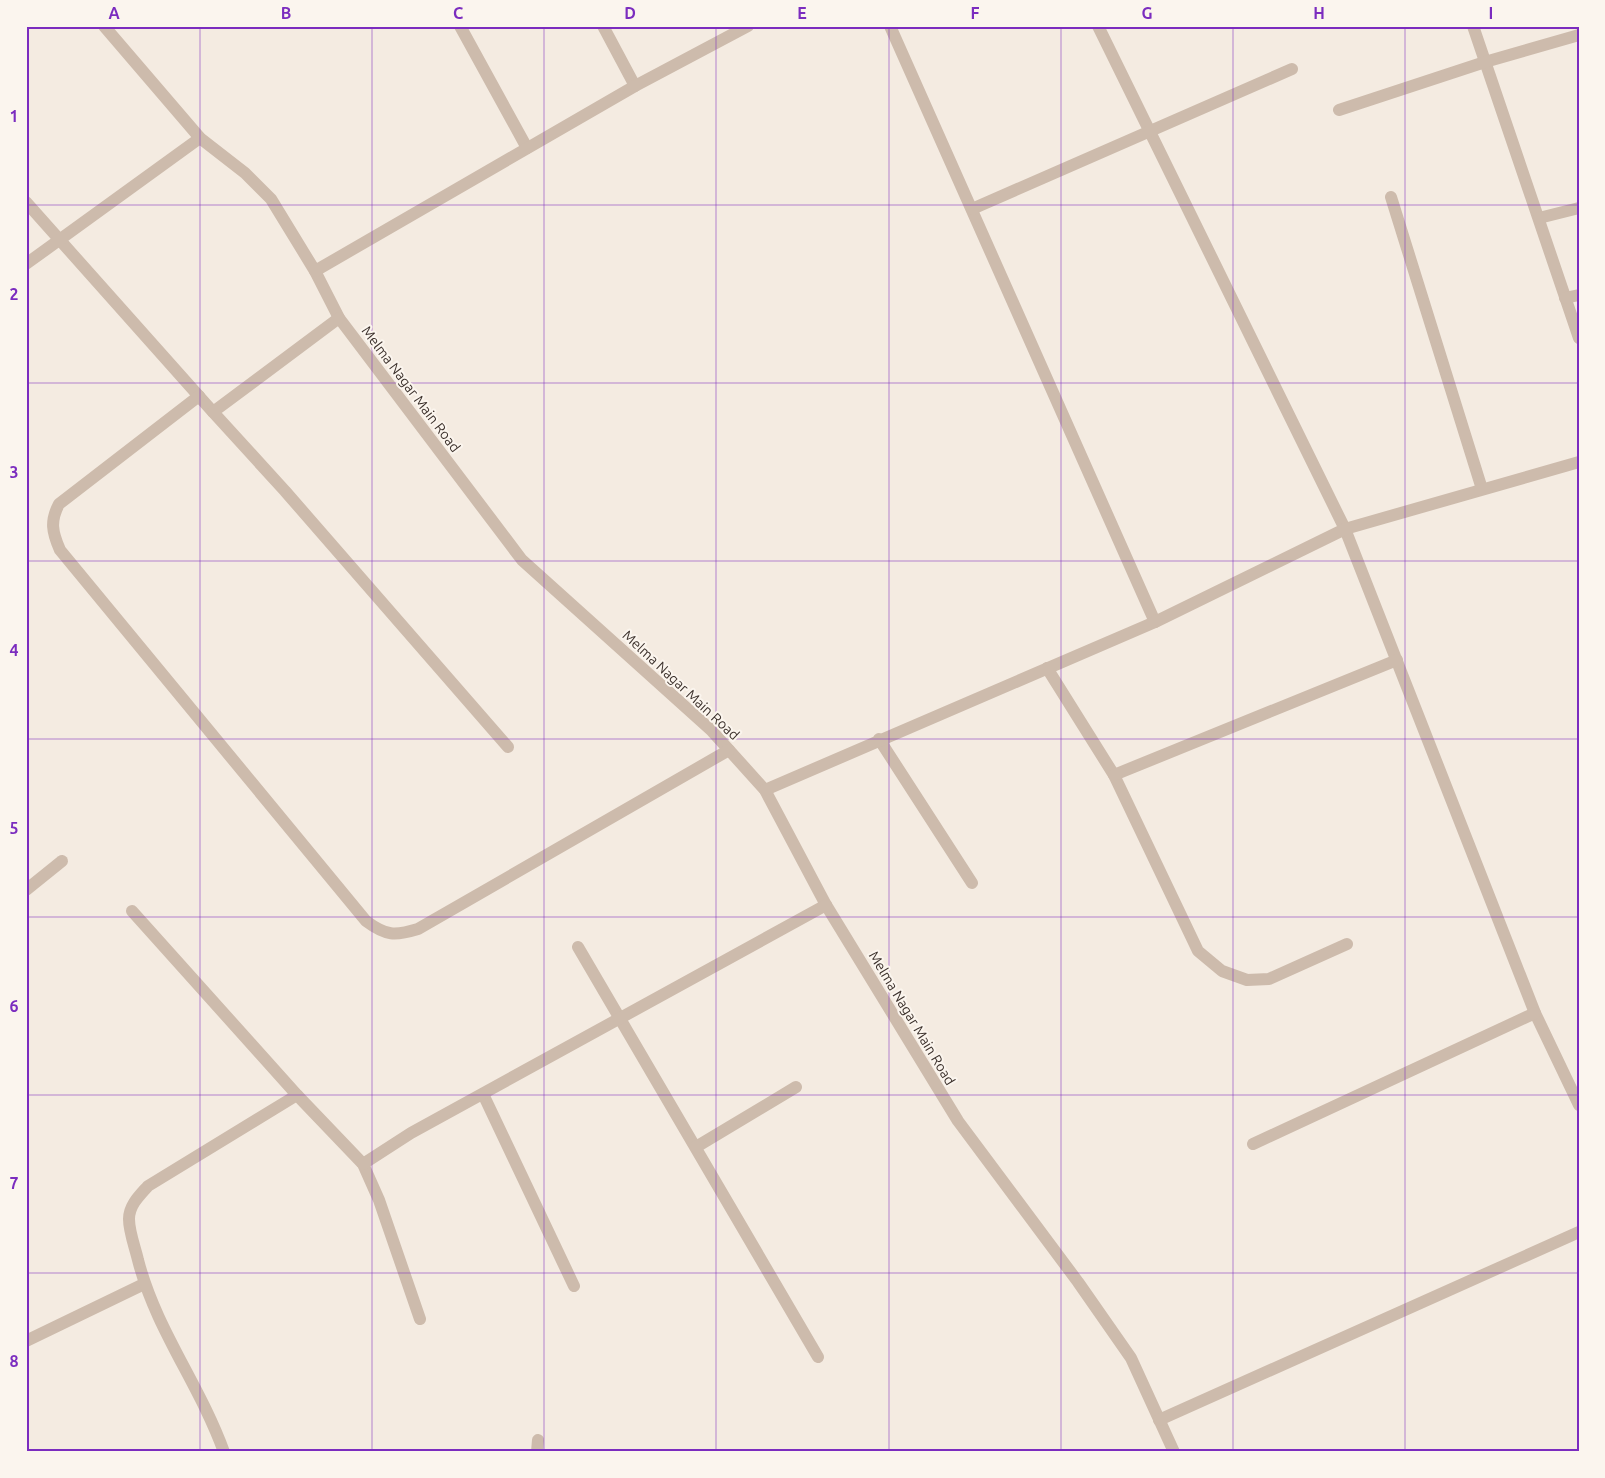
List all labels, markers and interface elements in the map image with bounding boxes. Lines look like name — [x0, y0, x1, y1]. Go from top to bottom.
text: A — [108, 4, 120, 22]
text: B — [281, 4, 291, 22]
text: C — [453, 4, 463, 22]
text: D — [624, 4, 636, 22]
text: E — [797, 4, 807, 22]
text: F — [971, 4, 980, 22]
text: G — [1141, 4, 1153, 22]
text: H — [1313, 4, 1325, 22]
text: I — [1489, 4, 1493, 22]
text: 1 — [9, 107, 19, 125]
text: 2 — [9, 285, 19, 303]
street label: Melma Nagar Main Road — [359, 323, 463, 455]
text: 3 — [9, 463, 19, 481]
street label: Melma Nagar Main Road — [620, 627, 742, 743]
text: 4 — [9, 641, 19, 659]
text: 5 — [9, 819, 19, 837]
street label: Melma Nagar Main Road — [866, 948, 958, 1088]
text: 6 — [9, 997, 19, 1015]
text: 7 — [9, 1174, 19, 1192]
text: 8 — [9, 1352, 19, 1370]

